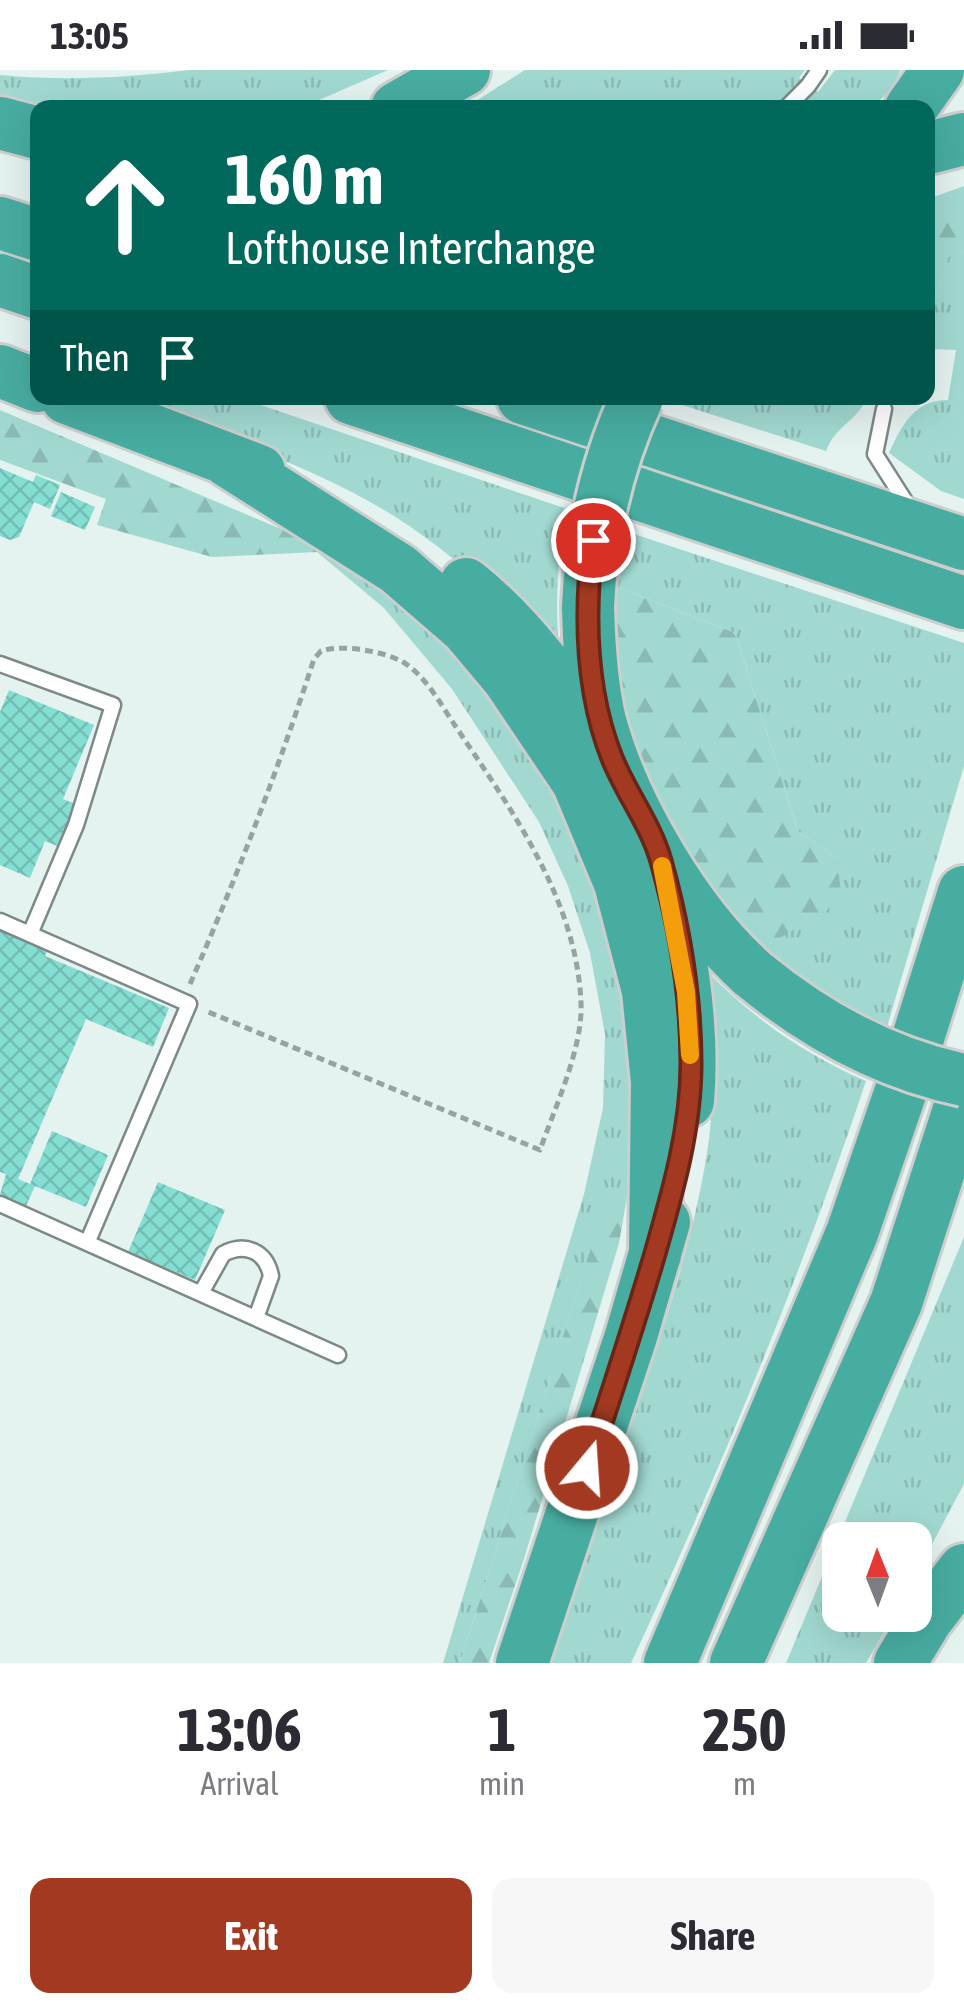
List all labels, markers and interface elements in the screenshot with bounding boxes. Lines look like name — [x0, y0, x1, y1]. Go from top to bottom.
text: 13:05 — [50, 14, 129, 57]
text: 160 m — [225, 139, 384, 219]
icon: ahead — [60, 140, 190, 270]
text: Lofthouse Interchange — [225, 222, 596, 274]
icon: arrive — [150, 330, 205, 385]
text: Then — [60, 336, 130, 379]
pin — [551, 498, 636, 583]
icon: arrive — [566, 513, 621, 568]
position arrow — [535, 1416, 639, 1520]
north arrow — [822, 1522, 932, 1632]
map controls — [822, 1522, 932, 1632]
text: 13:06 — [177, 1695, 302, 1764]
text: 1 — [488, 1695, 516, 1764]
text: 250 — [702, 1695, 787, 1764]
text: Arrival — [200, 1765, 279, 1802]
text: min — [479, 1765, 525, 1802]
text: m — [733, 1765, 756, 1802]
button: Exit — [30, 1878, 472, 1993]
button: Share — [492, 1878, 934, 1993]

